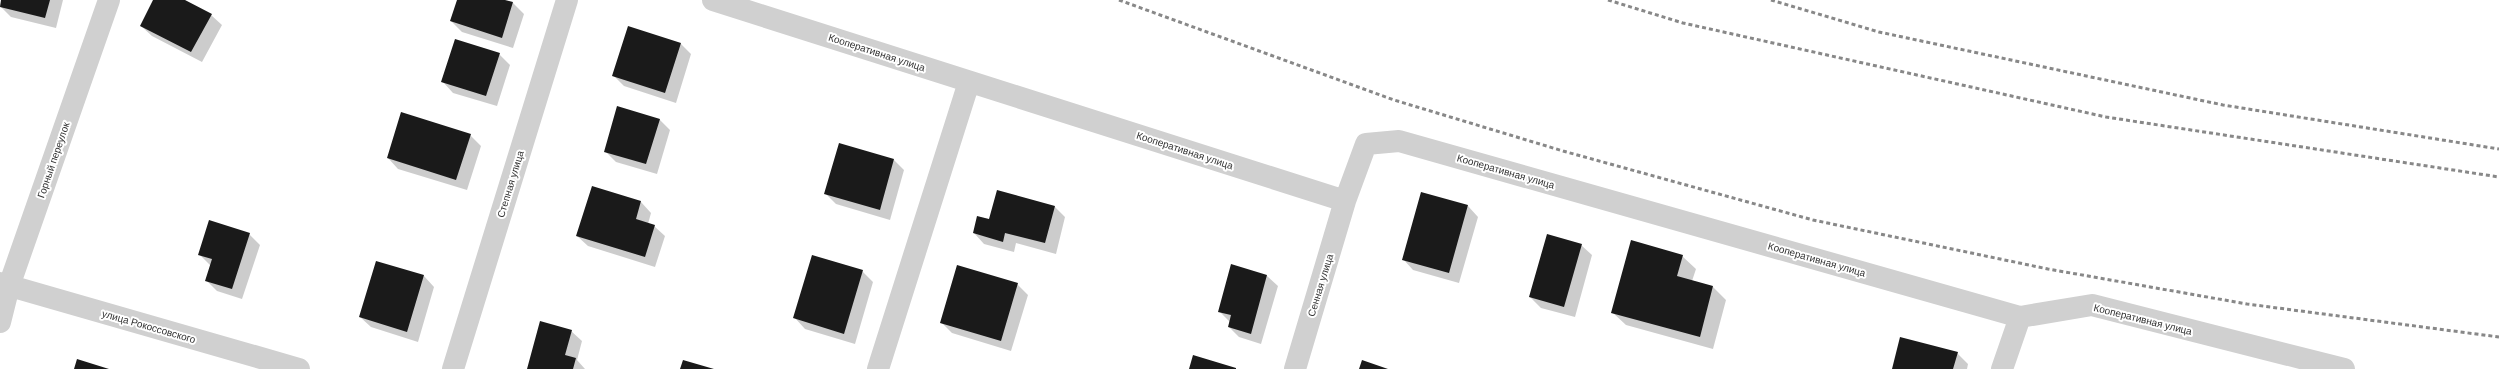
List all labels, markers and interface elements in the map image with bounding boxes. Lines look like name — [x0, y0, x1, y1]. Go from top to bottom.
street label: Кооперативная улица — [827, 31, 927, 74]
street label: Горный переулок — [34, 120, 73, 200]
street label: Кооперативная улица — [1135, 129, 1235, 172]
street label: Степная улица — [494, 149, 527, 219]
street label: Кооперативная улица — [1456, 151, 1557, 192]
street label: Кооперативная улица — [1767, 239, 1868, 280]
street label: Сенная улица — [1305, 252, 1336, 318]
street label: Кооперативная улица — [2092, 301, 2194, 338]
street label: улица Рокоссовского — [100, 307, 198, 346]

